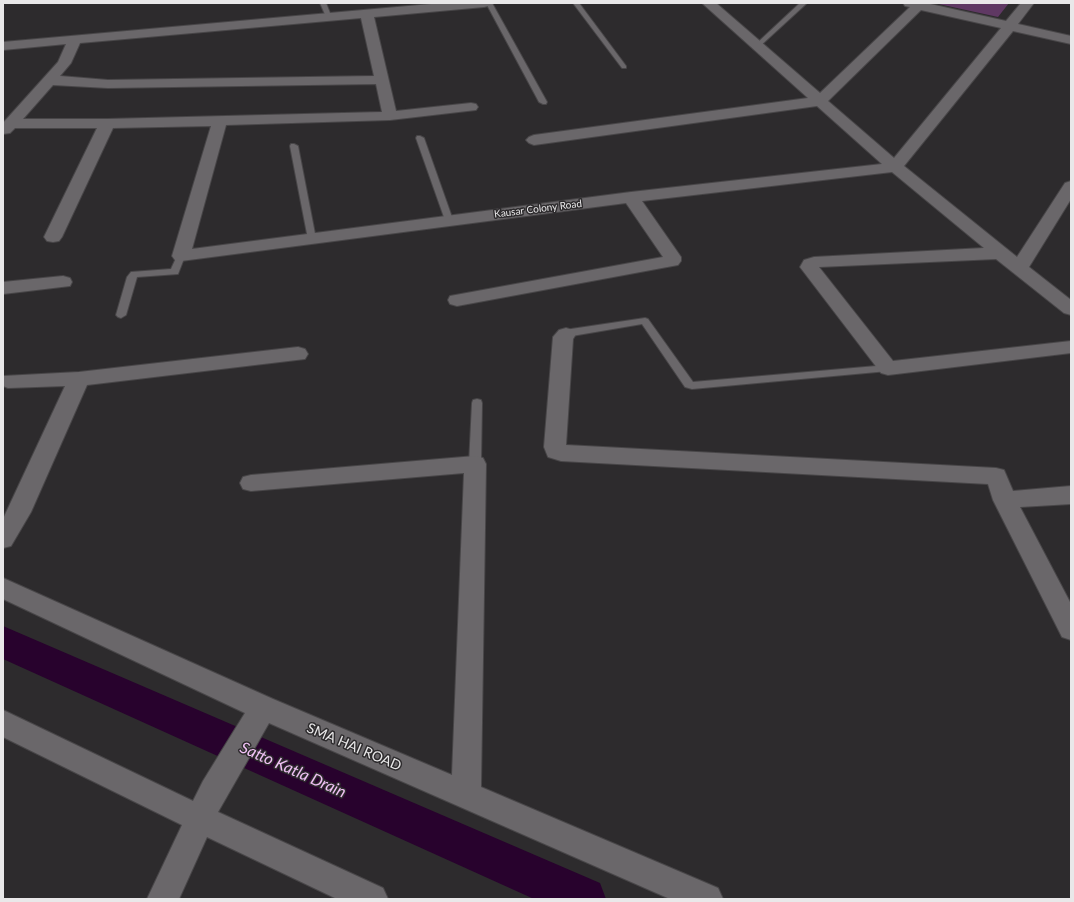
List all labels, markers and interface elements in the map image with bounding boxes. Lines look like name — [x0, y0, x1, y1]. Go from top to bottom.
street label: Kausar Colony Road — [493, 198, 583, 220]
street label: SMA HAI ROAD — [304, 720, 404, 774]
water label: Satto Katla Drain — [237, 738, 349, 802]

